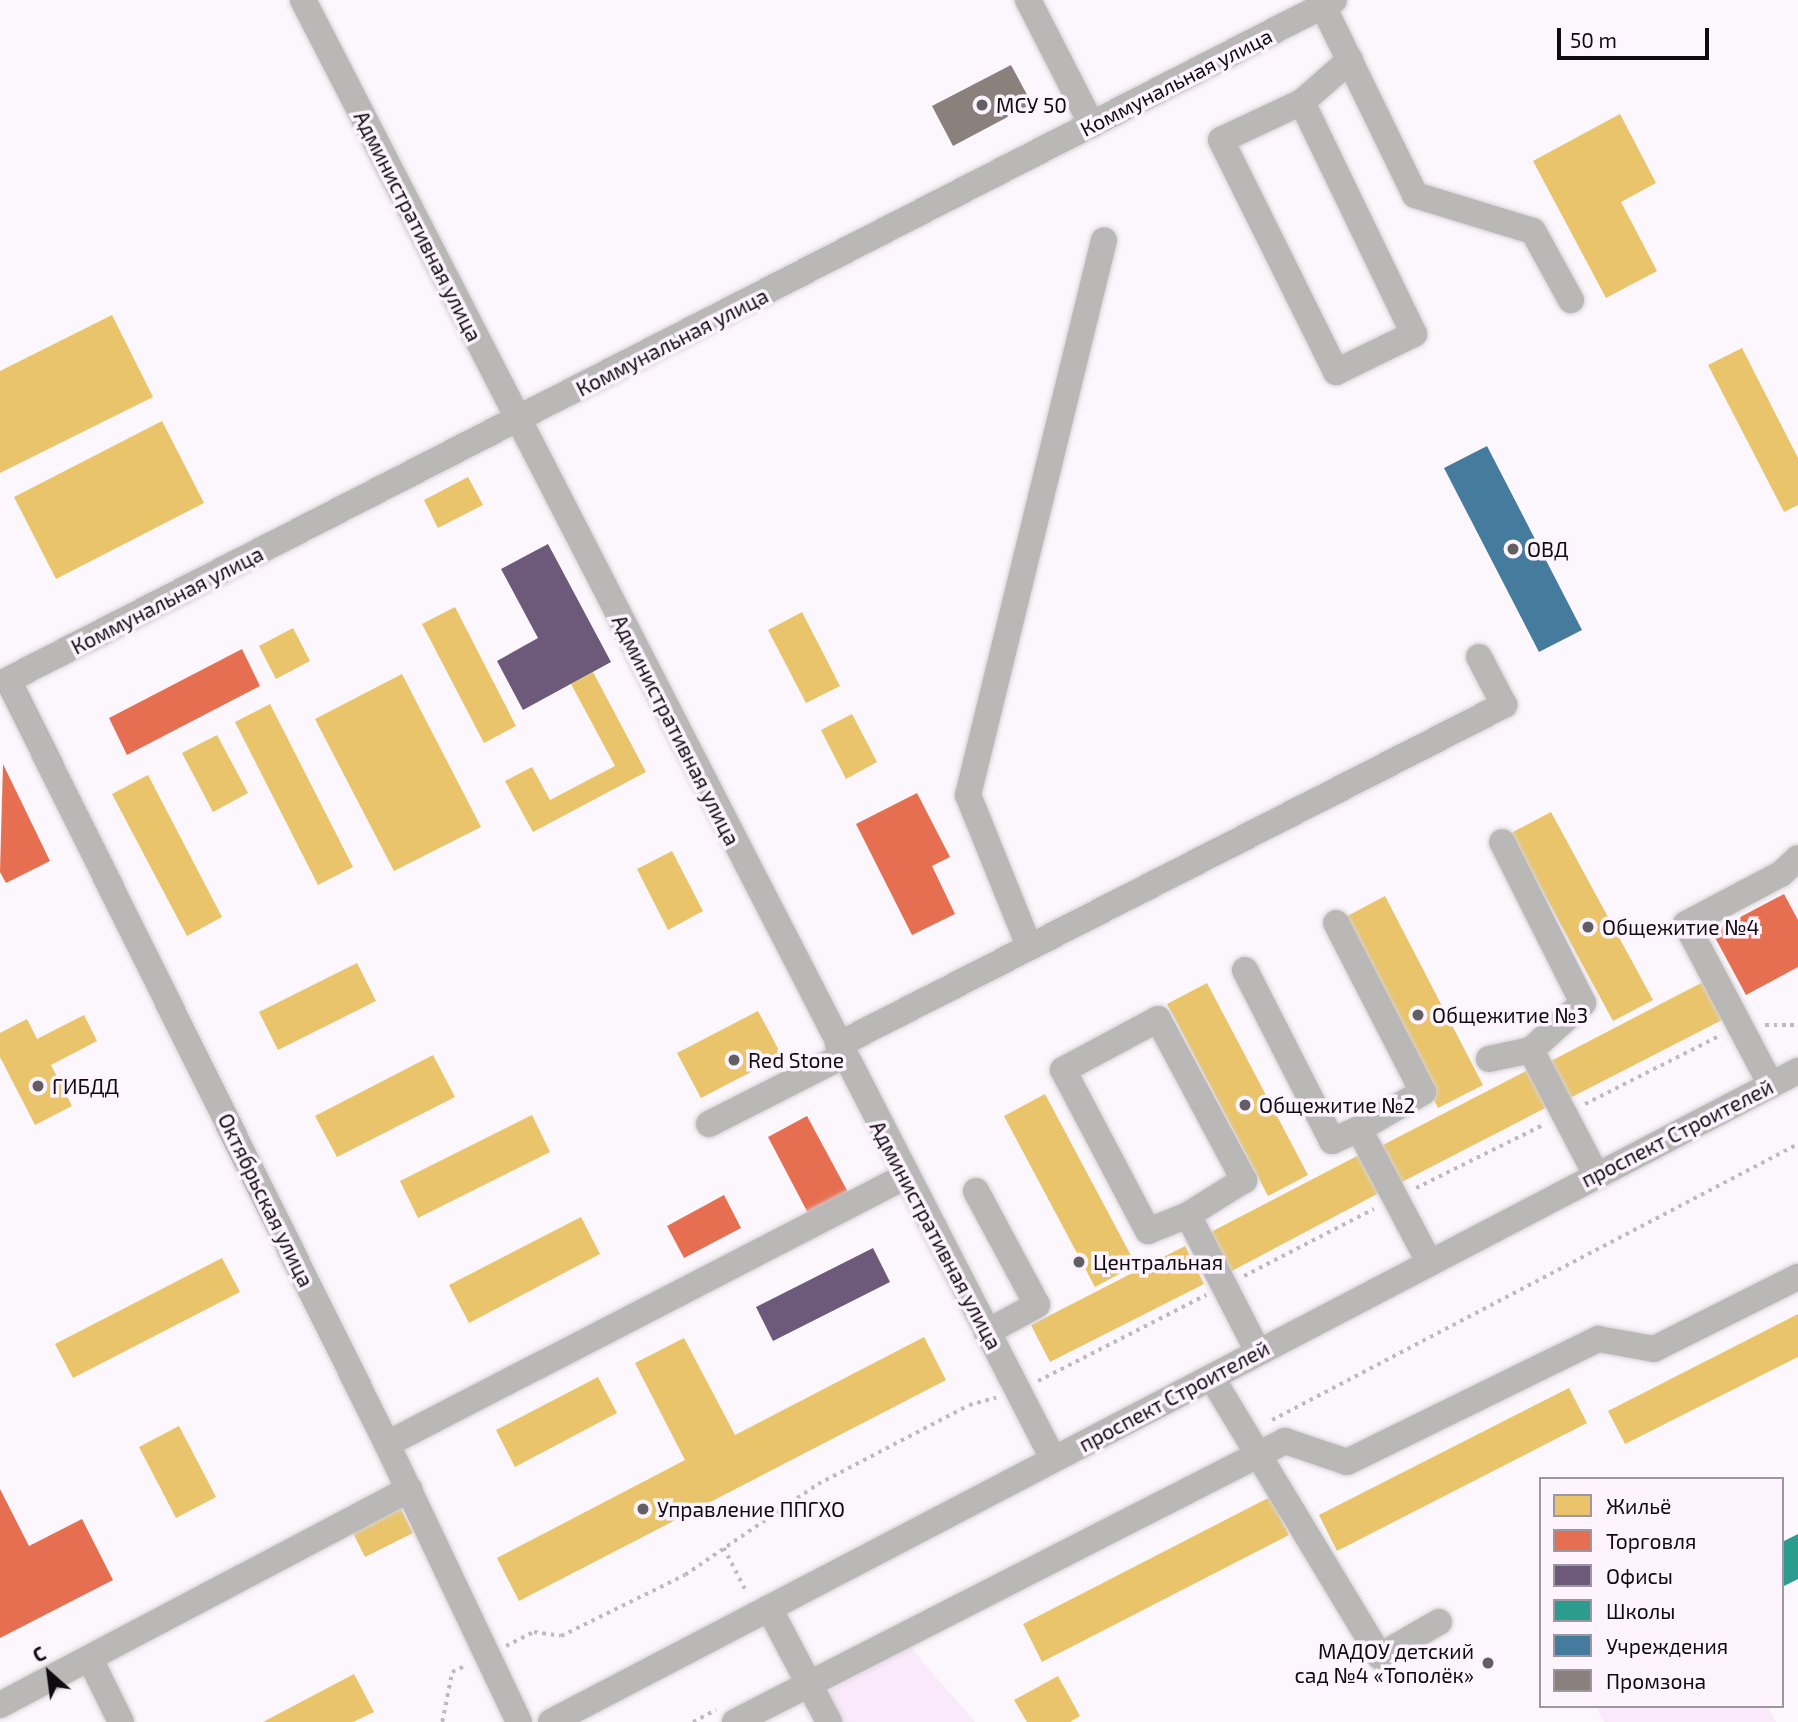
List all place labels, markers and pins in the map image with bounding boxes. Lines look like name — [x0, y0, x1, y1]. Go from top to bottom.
place label: МСУ 50 — [996, 92, 1067, 118]
marker: МСУ 50 — [974, 97, 990, 113]
place label: ОВД — [1527, 536, 1569, 562]
marker: ОВД — [1505, 541, 1521, 557]
place label: Общежитие №4 — [1602, 914, 1760, 940]
marker: Общежитие №4 — [1580, 919, 1596, 935]
place label: Общежитие №3 — [1432, 1002, 1588, 1028]
marker: Общежитие №3 — [1410, 1007, 1426, 1023]
place label: Red Stone — [748, 1047, 844, 1073]
marker: Red Stone — [726, 1052, 742, 1068]
place label: ГИБДД — [52, 1073, 119, 1099]
marker: ГИБДД — [30, 1078, 46, 1094]
place label: Общежитие №2 — [1259, 1092, 1415, 1118]
marker: Общежитие №2 — [1237, 1097, 1253, 1113]
place label: Центральная — [1093, 1249, 1223, 1275]
marker: Центральная — [1071, 1254, 1087, 1270]
place label: Управление ППГХО — [657, 1496, 845, 1522]
marker: Управление ППГХО — [635, 1501, 651, 1517]
place label: МАДОУ детский сад №4 «Тополёк» — [1295, 1638, 1474, 1688]
marker: МАДОУ детский сад №4 «Тополёк» — [1480, 1655, 1496, 1671]

